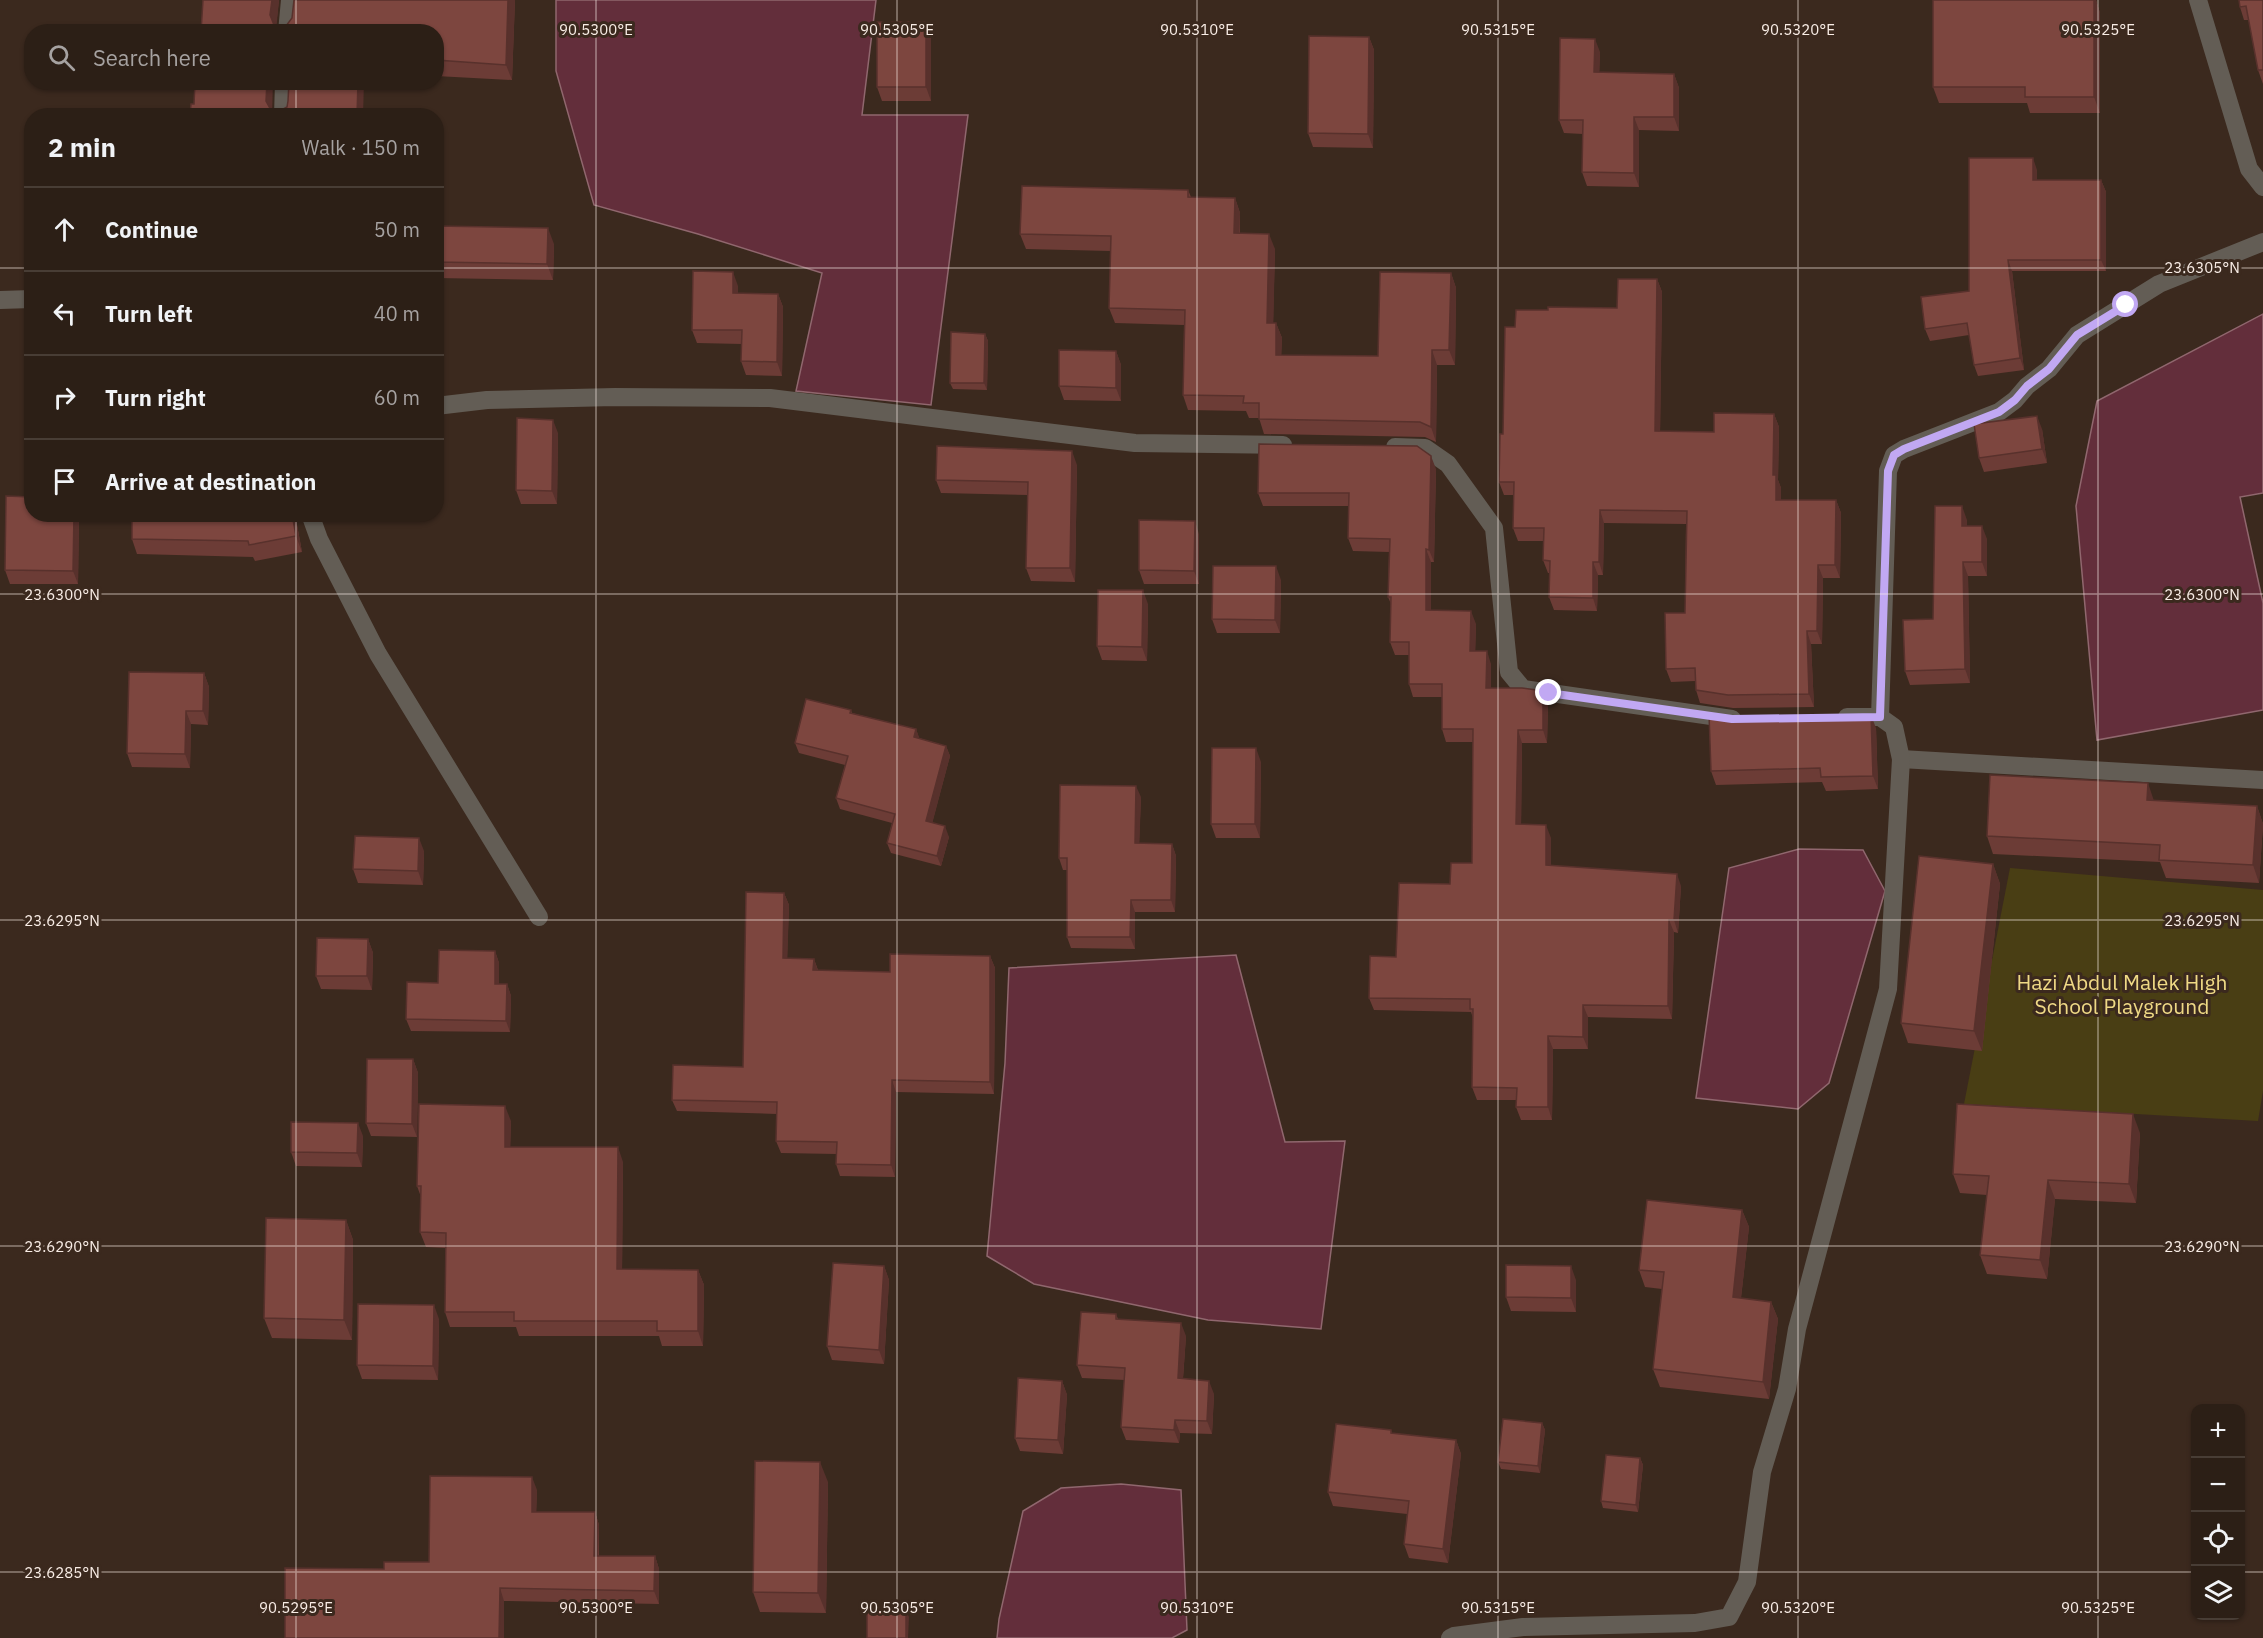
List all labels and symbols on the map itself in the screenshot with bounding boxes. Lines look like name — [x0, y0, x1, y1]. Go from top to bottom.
text: 90.5300°E — [559, 20, 633, 39]
text: 90.5305°E — [860, 20, 934, 39]
text: 90.5310°E — [1160, 20, 1234, 39]
text: 90.5315°E — [1461, 20, 1535, 39]
text: 90.5320°E — [1761, 20, 1835, 39]
text: 90.5325°E — [2061, 20, 2135, 39]
text: 23.6305°N — [2164, 258, 2240, 277]
route start — [2112, 291, 2138, 317]
text: 23.6300°N — [24, 585, 100, 604]
text: 23.6300°N — [2164, 585, 2240, 604]
route end — [1535, 679, 1561, 705]
text: 23.6295°N — [24, 911, 100, 930]
text: 23.6295°N — [2164, 911, 2240, 930]
park label: Hazi Abdul Malek High School Playground — [2016, 968, 2228, 1020]
text: 23.6290°N — [24, 1237, 100, 1256]
text: 23.6290°N — [2164, 1237, 2240, 1256]
text: 23.6285°N — [24, 1563, 100, 1582]
text: 90.5295°E — [259, 1598, 333, 1617]
text: 90.5300°E — [559, 1598, 633, 1617]
text: 90.5305°E — [860, 1598, 934, 1617]
text: 90.5310°E — [1160, 1598, 1234, 1617]
text: 90.5315°E — [1461, 1598, 1535, 1617]
text: 90.5320°E — [1761, 1598, 1835, 1617]
text: 90.5325°E — [2061, 1598, 2135, 1617]

